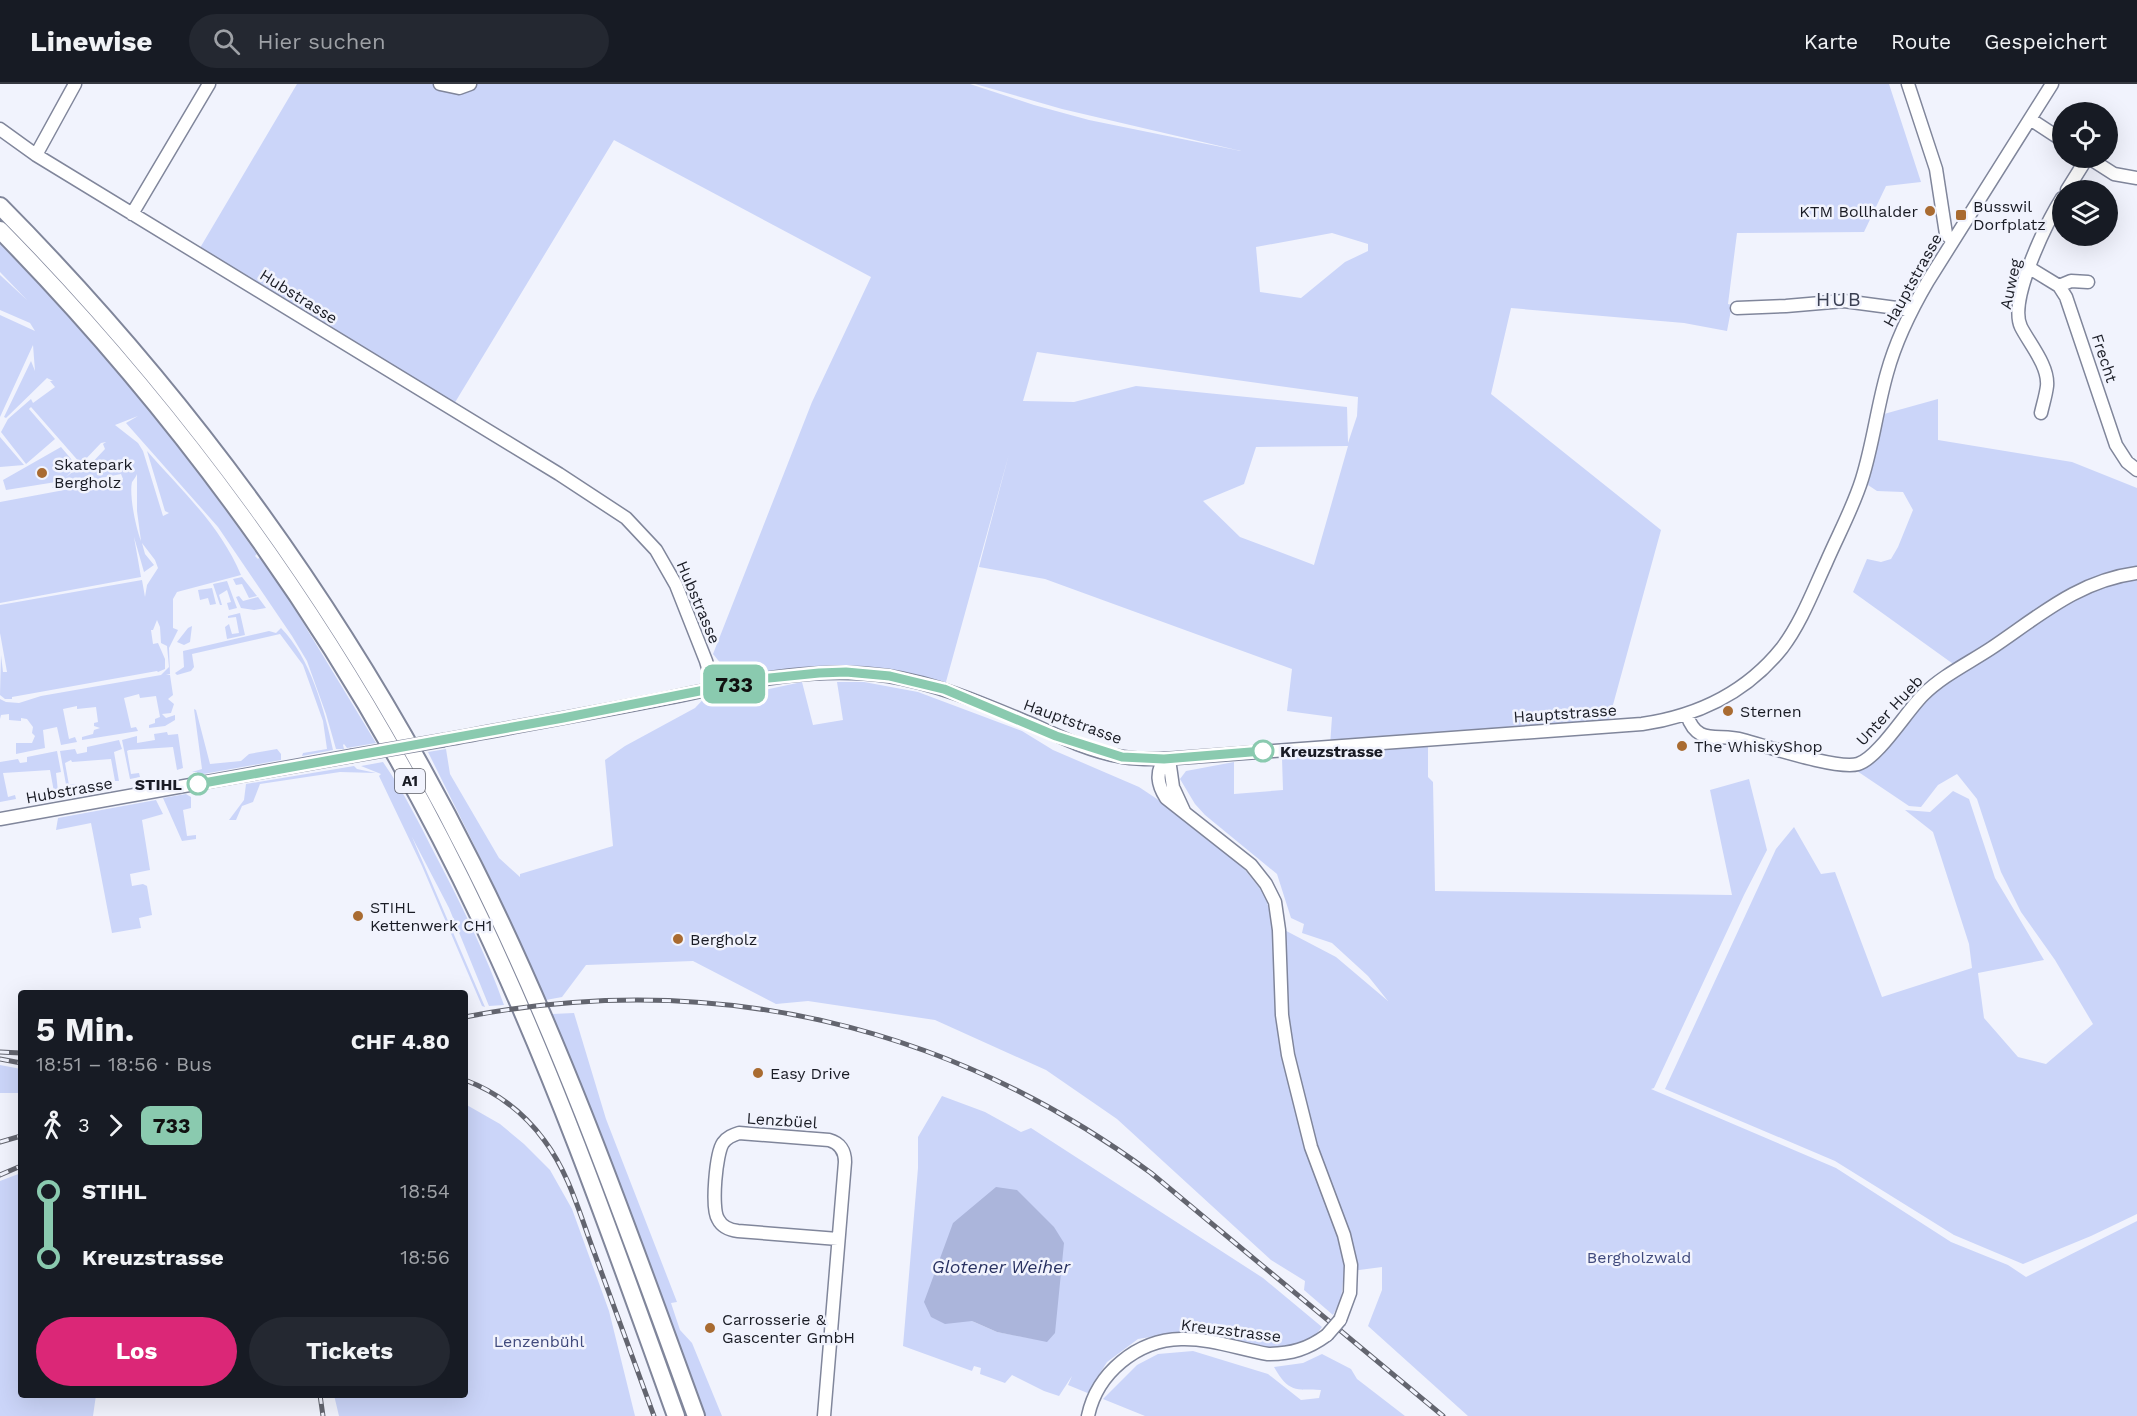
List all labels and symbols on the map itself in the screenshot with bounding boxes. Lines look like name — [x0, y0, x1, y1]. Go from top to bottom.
place label: Busswil Dorfplatz — [1973, 197, 2046, 234]
place label: KTM Bollhalder — [1799, 202, 1918, 221]
marker: KTM Bollhalder — [1923, 204, 1937, 218]
marker: Busswil Dorfplatz — [1954, 208, 1968, 222]
street label: Hauptstrasse — [1879, 230, 1946, 330]
street label: Auweg — [1996, 257, 2025, 311]
street label: Hubstrasse — [256, 265, 341, 328]
district label: HUB — [1816, 287, 1862, 311]
street label: Frecht — [2088, 331, 2121, 385]
place label: Skatepark Bergholz — [54, 455, 133, 492]
marker: Skatepark Bergholz — [35, 466, 49, 480]
street label: Hubstrasse — [673, 558, 725, 646]
line badge: 733 — [700, 664, 768, 704]
street label: Unter Hueb — [1852, 671, 1927, 749]
street label: Hauptstrasse — [1021, 695, 1125, 748]
street label: Hauptstrasse — [1513, 700, 1617, 727]
place label: Sternen — [1740, 702, 1802, 721]
marker: Sternen — [1721, 704, 1735, 718]
place label: The WhiskyShop — [1694, 737, 1823, 756]
marker: The WhiskyShop — [1675, 739, 1689, 753]
marker: Kreuzstrasse — [1252, 740, 1274, 762]
place label: Kreuzstrasse — [1280, 742, 1383, 761]
road number: A1 — [395, 769, 425, 793]
street label: Hubstrasse — [24, 773, 114, 807]
marker: STIHL — [187, 773, 209, 795]
place label: STIHL — [135, 775, 182, 794]
place label: STIHL Kettenwerk CH1 — [370, 898, 492, 935]
marker: STIHL Kettenwerk CH1 — [351, 909, 365, 923]
place label: Bergholz — [690, 930, 757, 949]
marker: Bergholz — [671, 932, 685, 946]
place label: Easy Drive — [770, 1064, 850, 1083]
marker: Easy Drive — [751, 1066, 765, 1080]
street label: Lenzbüel — [746, 1109, 818, 1132]
park label: Bergholzwald — [1587, 1248, 1691, 1267]
water label: Glotener Weiher — [932, 1256, 1071, 1277]
place label: Carrosserie & Gascenter GmbH — [722, 1310, 855, 1347]
street label: Kreuzstrasse — [1180, 1315, 1282, 1346]
marker: Carrosserie & Gascenter GmbH — [703, 1321, 717, 1335]
park label: Lenzenbühl — [494, 1332, 584, 1351]

